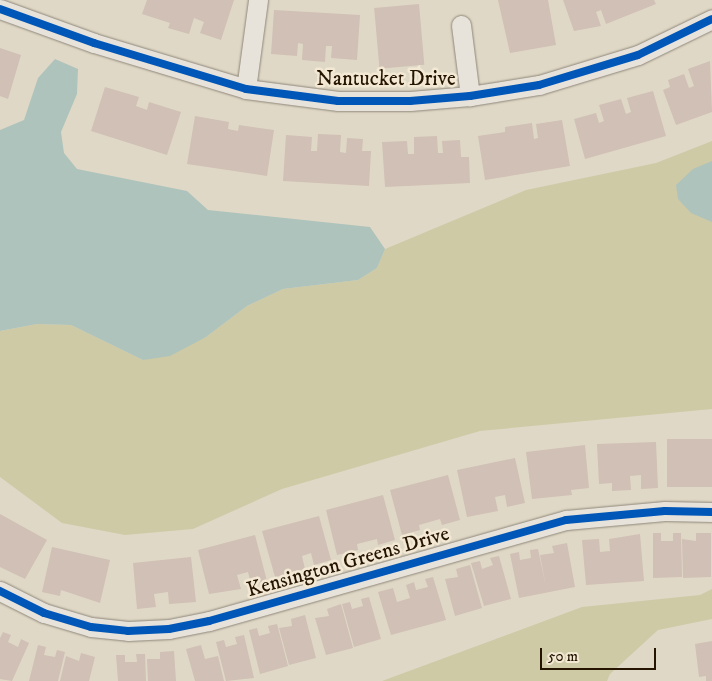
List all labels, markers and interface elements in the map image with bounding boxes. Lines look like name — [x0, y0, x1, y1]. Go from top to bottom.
street label: Nantucket Drive — [316, 66, 456, 92]
street label: Kensington Greens Drive — [244, 521, 452, 603]
scale bar — [542, 638, 658, 670]
text: 50 m — [548, 647, 578, 666]

